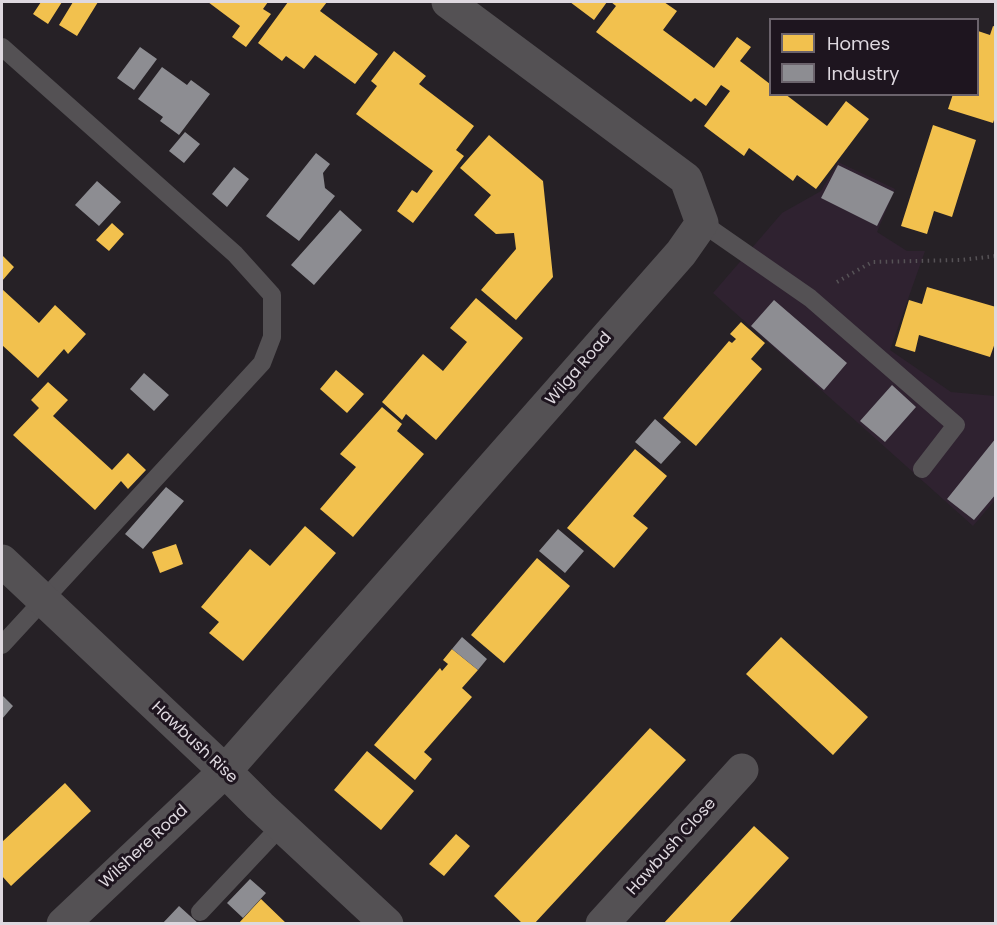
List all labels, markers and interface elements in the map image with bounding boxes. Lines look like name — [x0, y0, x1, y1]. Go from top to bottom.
legend — [769, 18, 979, 96]
text: Homes — [827, 31, 890, 56]
text: Industry — [827, 61, 899, 86]
street label: Wilga Road — [542, 328, 616, 410]
street label: Hawbush Rise — [147, 698, 241, 788]
street label: Hawbush Close — [623, 795, 721, 899]
street label: Wilshere Road — [96, 801, 192, 893]

